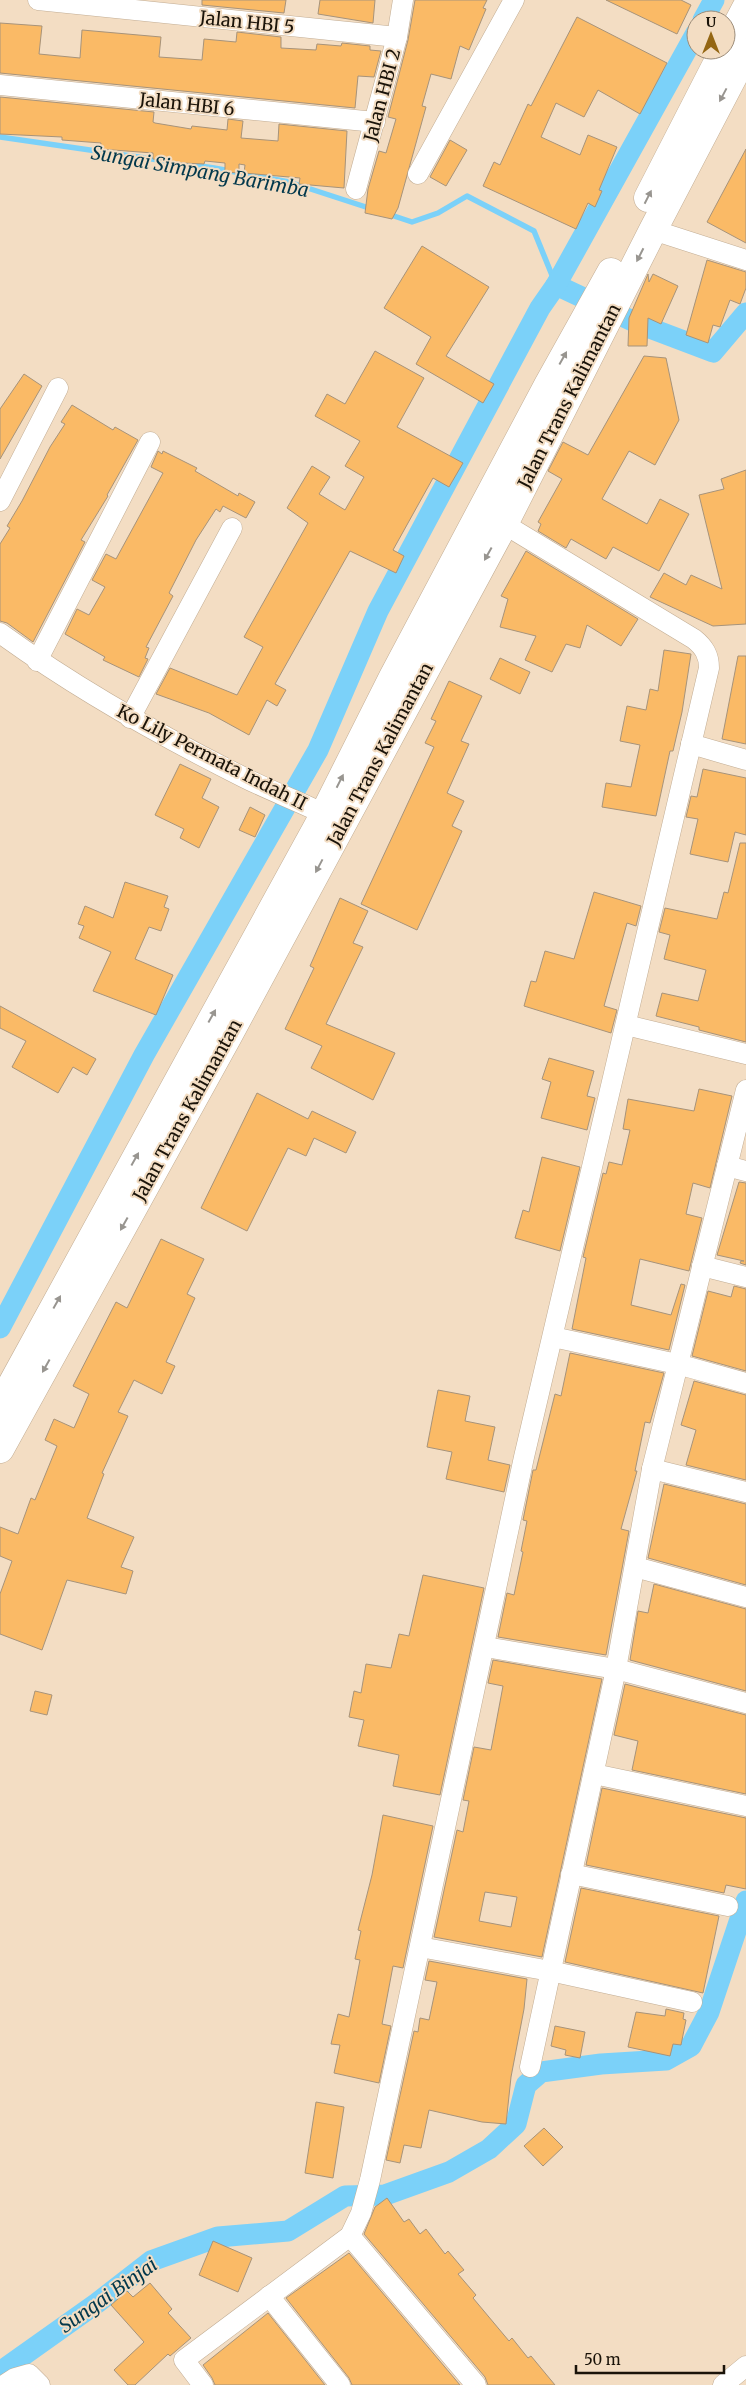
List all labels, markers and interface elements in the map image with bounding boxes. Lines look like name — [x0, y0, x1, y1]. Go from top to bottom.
street label: Jalan HBI 5 — [198, 5, 295, 38]
north arrow — [686, 10, 736, 60]
text: U — [706, 13, 717, 31]
street label: Jalan HBI 2 — [358, 46, 405, 145]
street label: Jalan HBI 6 — [137, 87, 236, 120]
one-way arrow — [719, 88, 727, 103]
water label: Sungai Simpang Barimba — [89, 140, 311, 202]
one-way arrow — [644, 190, 652, 205]
one-way arrow — [636, 248, 644, 262]
street label: Jalan Trans Kalimantan — [512, 300, 626, 493]
one-way arrow — [558, 351, 567, 365]
one-way arrow — [484, 546, 492, 561]
street label: Jalan Trans Kalimantan — [321, 658, 438, 850]
street label: Ko Lily Permata Indah II — [113, 699, 311, 815]
one-way arrow — [336, 774, 344, 789]
one-way arrow — [315, 859, 323, 873]
one-way arrow — [208, 1010, 217, 1023]
street label: Jalan Trans Kalimantan — [127, 1015, 247, 1206]
one-way arrow — [130, 1152, 139, 1166]
one-way arrow — [120, 1217, 129, 1230]
one-way arrow — [53, 1294, 61, 1309]
one-way arrow — [42, 1359, 50, 1373]
water label: Sungai Binjai — [54, 2252, 162, 2338]
scale bar — [576, 2342, 724, 2374]
text: 50 m — [584, 2350, 621, 2369]

